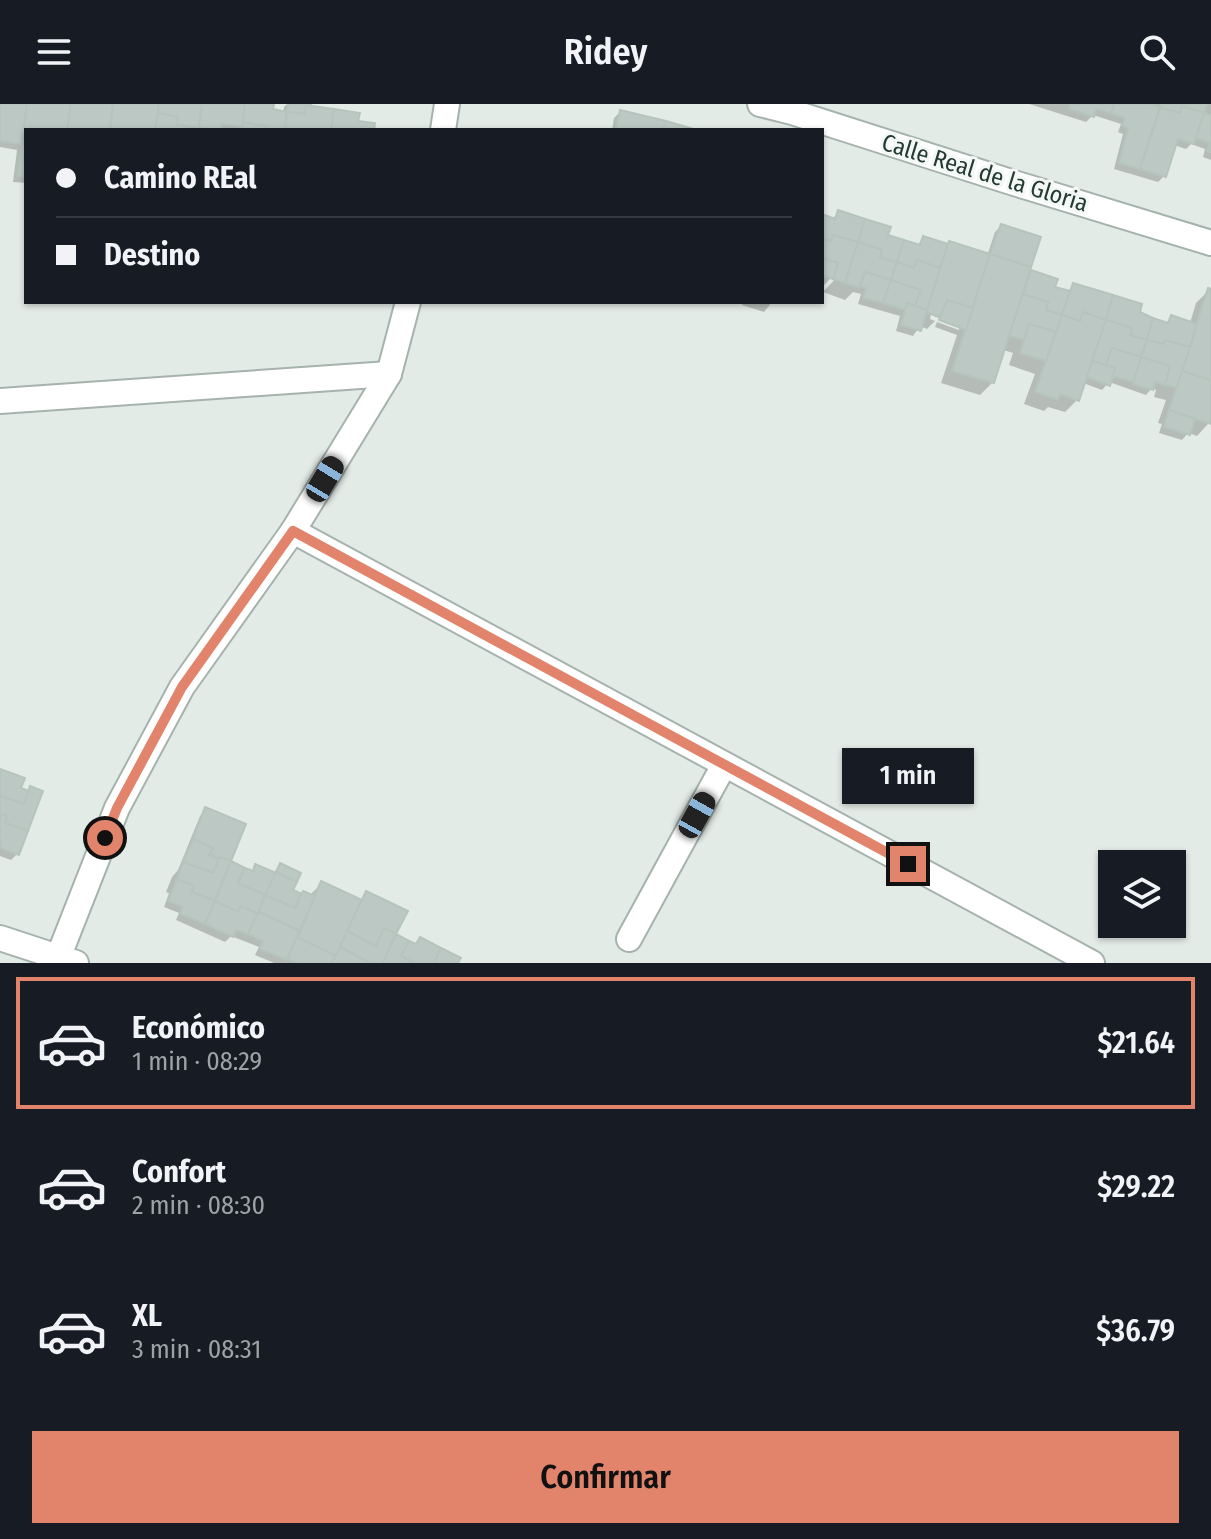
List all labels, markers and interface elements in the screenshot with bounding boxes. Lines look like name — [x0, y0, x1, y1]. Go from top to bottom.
icon: menu — [32, 30, 76, 74]
text: Ridey — [564, 30, 647, 74]
icon: search — [1135, 30, 1179, 74]
street label: Calle Real de la Gloria — [879, 128, 1091, 218]
text: Camino REal — [104, 160, 257, 196]
text: Destino — [104, 237, 200, 273]
car — [302, 452, 348, 506]
callout: 1 min — [842, 748, 974, 804]
text: 1 min — [880, 760, 936, 791]
car — [675, 788, 719, 842]
route start — [87, 820, 123, 856]
route end — [890, 846, 926, 882]
map controls — [1098, 850, 1186, 938]
button: layers — [1098, 850, 1186, 938]
icon: car — [36, 1007, 108, 1079]
text: Económico — [132, 1010, 265, 1046]
text: $21.64 — [1098, 1025, 1175, 1061]
text: 1 min · 08:29 — [132, 1046, 262, 1077]
icon: car — [36, 1151, 108, 1223]
text: Confort — [132, 1154, 226, 1190]
text: $29.22 — [1097, 1169, 1175, 1205]
text: 2 min · 08:30 — [132, 1190, 265, 1221]
icon: car — [36, 1295, 108, 1367]
text: XL — [132, 1298, 162, 1334]
text: $36.79 — [1096, 1313, 1175, 1349]
text: 3 min · 08:31 — [132, 1334, 261, 1365]
button: Confirmar — [32, 1431, 1179, 1523]

